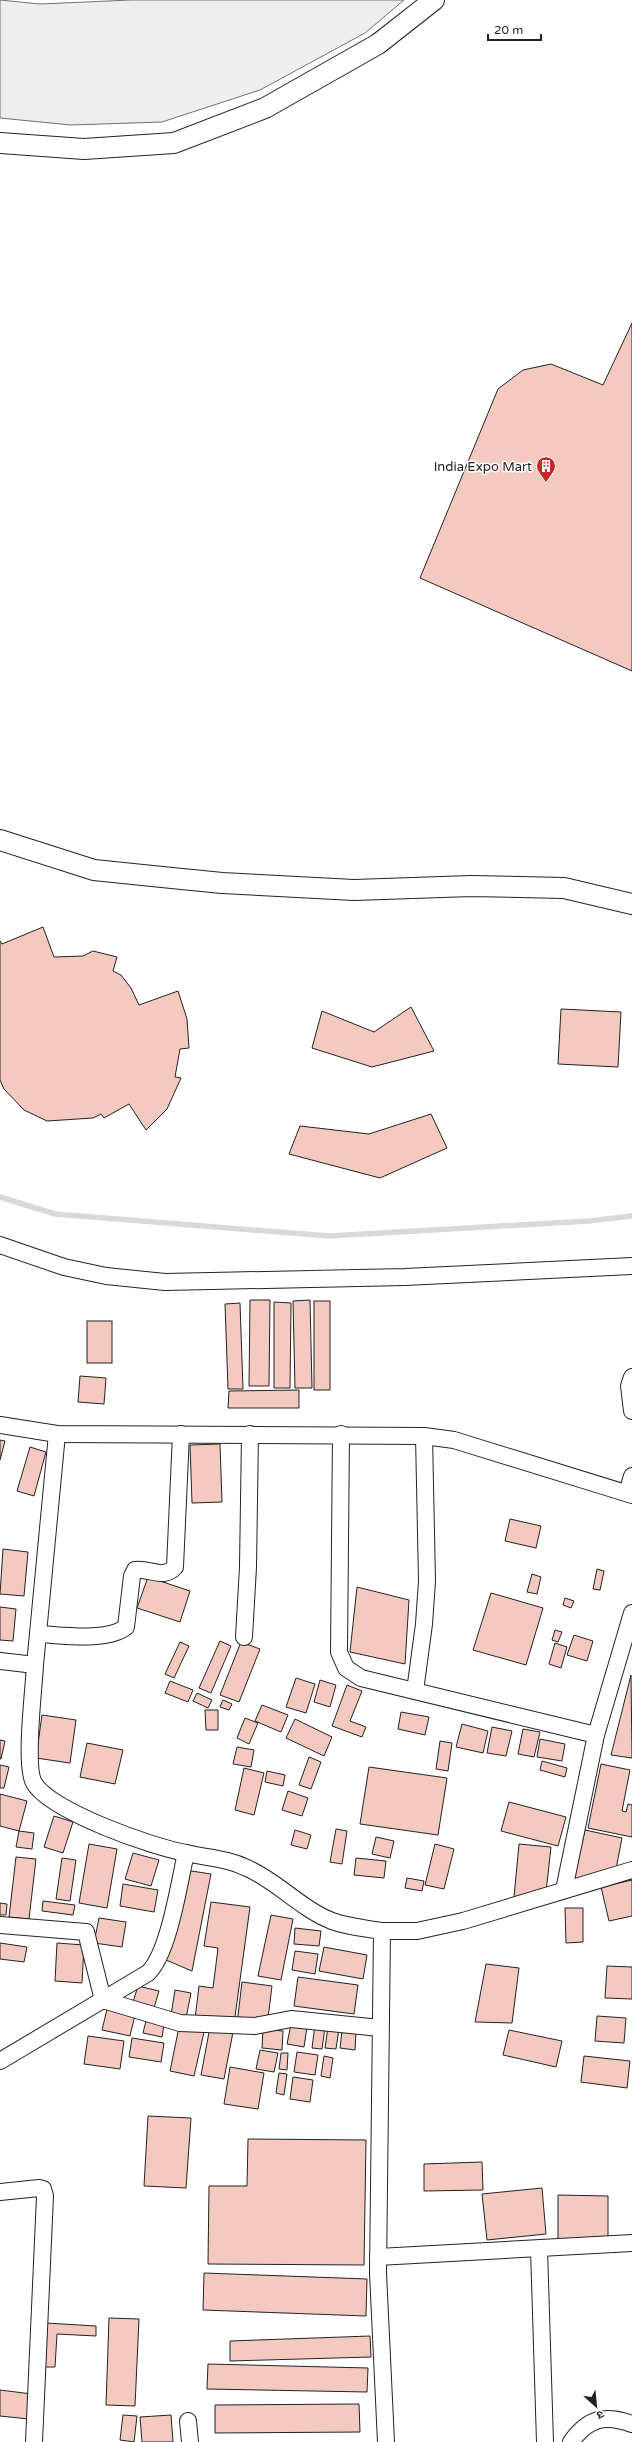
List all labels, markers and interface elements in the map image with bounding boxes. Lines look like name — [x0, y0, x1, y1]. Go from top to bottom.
scale bar — [488, 16, 541, 42]
text: 20 m — [494, 23, 523, 37]
building icon: India Expo Mart — [535, 455, 557, 483]
place label: India Expo Mart — [434, 459, 532, 475]
north arrow — [576, 2386, 616, 2426]
text: उ — [594, 2407, 606, 2422]

